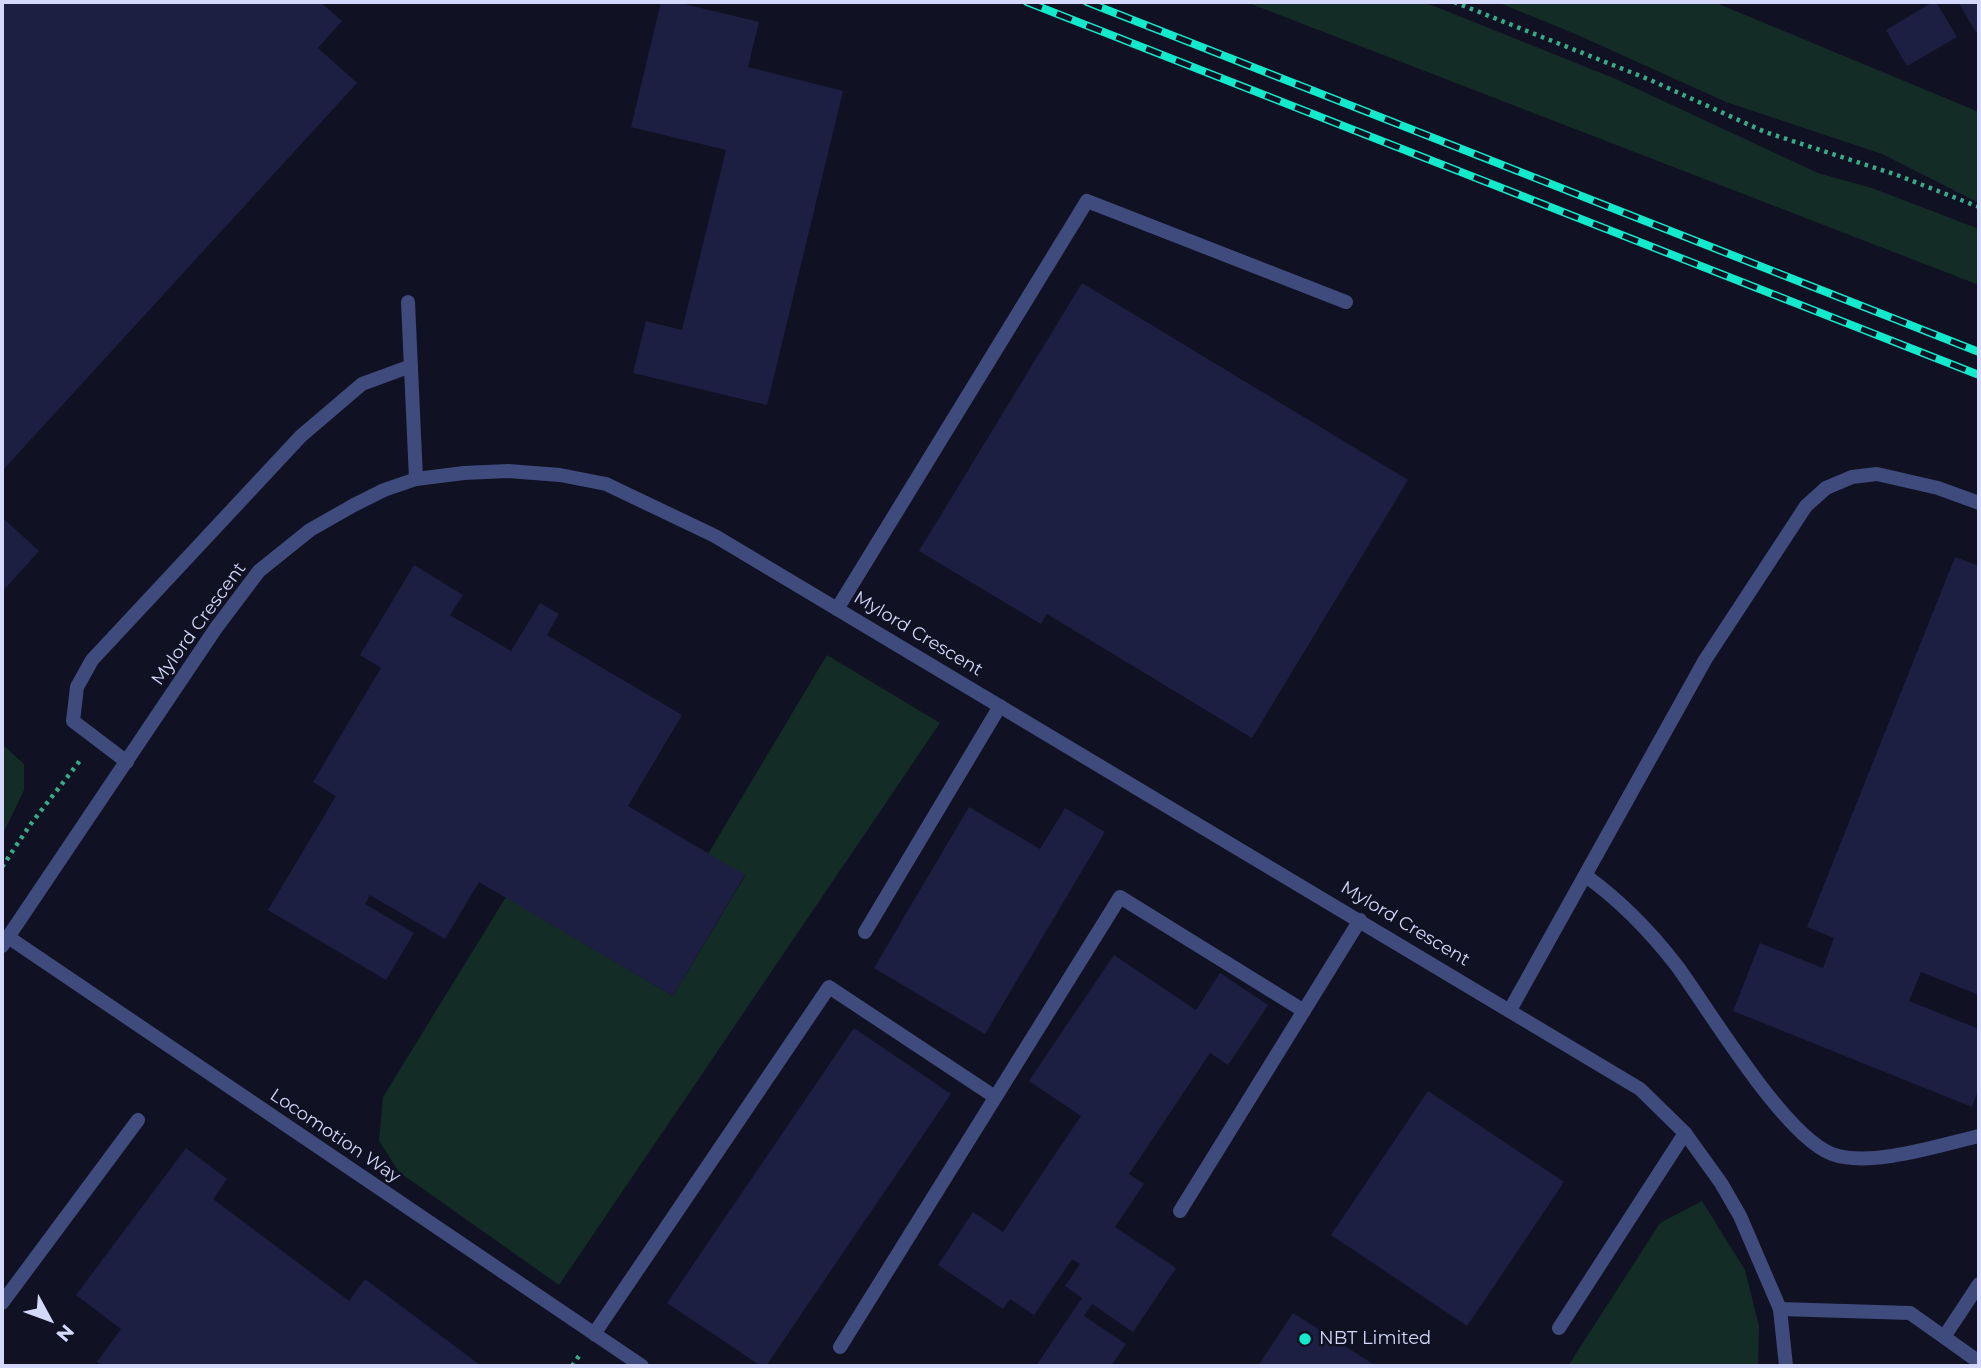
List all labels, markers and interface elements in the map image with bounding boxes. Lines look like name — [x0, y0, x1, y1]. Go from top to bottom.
street label: Mylord Crescent — [147, 558, 251, 690]
street label: Mylord Crescent — [850, 587, 986, 681]
street label: Mylord Crescent — [1337, 877, 1473, 971]
street label: Locomotion Way — [266, 1084, 404, 1188]
north arrow — [14, 1284, 84, 1354]
text: N — [52, 1320, 79, 1346]
place label: NBT Limited — [1319, 1328, 1431, 1350]
marker: NBT Limited — [1297, 1331, 1313, 1347]

